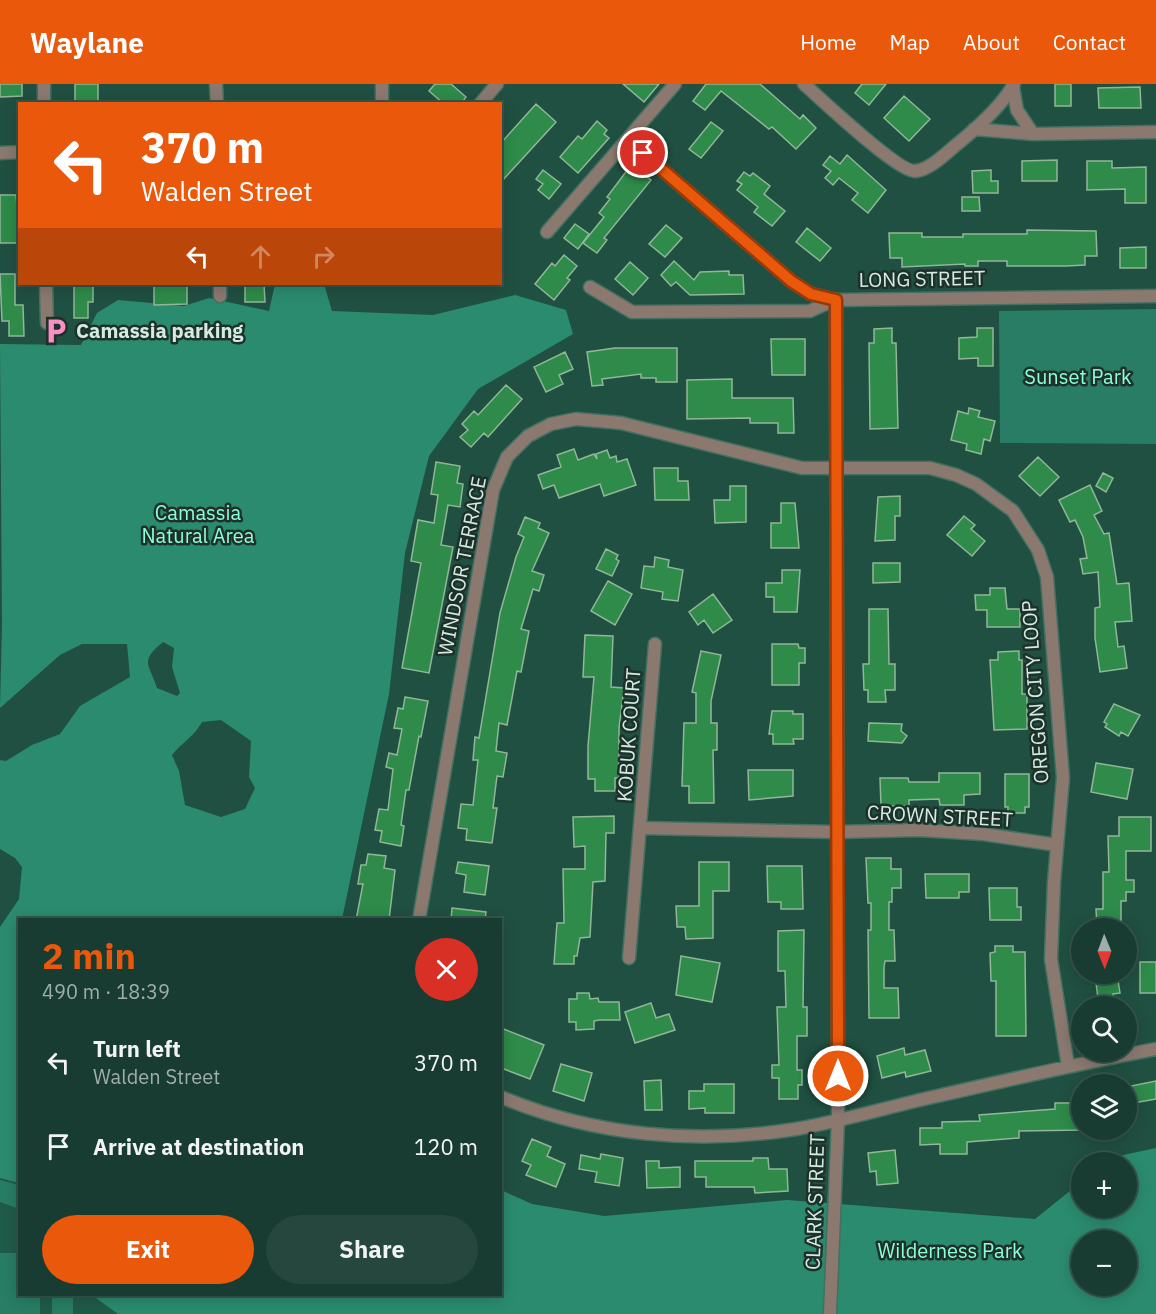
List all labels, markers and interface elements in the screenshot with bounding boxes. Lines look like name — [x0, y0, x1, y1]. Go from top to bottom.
text: Waylane — [30, 24, 144, 61]
text: Home — [800, 28, 857, 56]
text: Map — [890, 28, 930, 56]
text: About — [963, 28, 1020, 56]
text: Contact — [1053, 28, 1126, 56]
text: 370 m — [141, 120, 264, 175]
icon: left — [42, 126, 120, 204]
pin — [617, 127, 668, 178]
icon: arrive — [626, 136, 659, 169]
text: Walden Street — [141, 173, 313, 208]
icon: left — [181, 240, 214, 273]
icon: ahead — [244, 240, 277, 273]
icon: right — [307, 240, 340, 273]
street label: LONG STREET — [858, 264, 986, 293]
parking icon: Camassia parking — [41, 316, 71, 346]
place label: Camassia parking — [76, 317, 244, 344]
park label: Sunset Park — [1024, 363, 1132, 390]
street label: WINDSOR TERRACE — [431, 474, 492, 658]
park label: Camassia Natural Area — [141, 499, 255, 549]
street label: OREGON CITY LOOP — [1015, 599, 1054, 785]
street label: KOBUK COURT — [610, 667, 647, 803]
street label: CROWN STREET — [866, 798, 1014, 833]
north arrow — [1071, 918, 1137, 984]
map controls — [1071, 918, 1137, 1296]
text: 2 min — [42, 932, 136, 979]
button: close — [415, 938, 478, 1001]
text: 490 m · 18:39 — [42, 978, 170, 1005]
button: search — [1071, 996, 1137, 1062]
text: Turn left — [93, 1034, 181, 1063]
position arrow — [806, 1044, 870, 1108]
icon: left — [42, 1046, 75, 1079]
text: 370 m — [414, 1048, 478, 1077]
text: Walden Street — [93, 1063, 220, 1090]
button: layers — [1071, 1074, 1137, 1140]
icon: arrive — [42, 1130, 75, 1163]
text: Arrive at destination — [93, 1132, 304, 1161]
text: 120 m — [414, 1132, 478, 1161]
street label: CLARK STREET — [799, 1133, 830, 1271]
button: + — [1071, 1152, 1137, 1218]
button: Exit — [42, 1215, 254, 1284]
button: Share — [266, 1215, 478, 1284]
button: − — [1071, 1230, 1137, 1296]
park label: Wilderness Park — [877, 1237, 1023, 1264]

